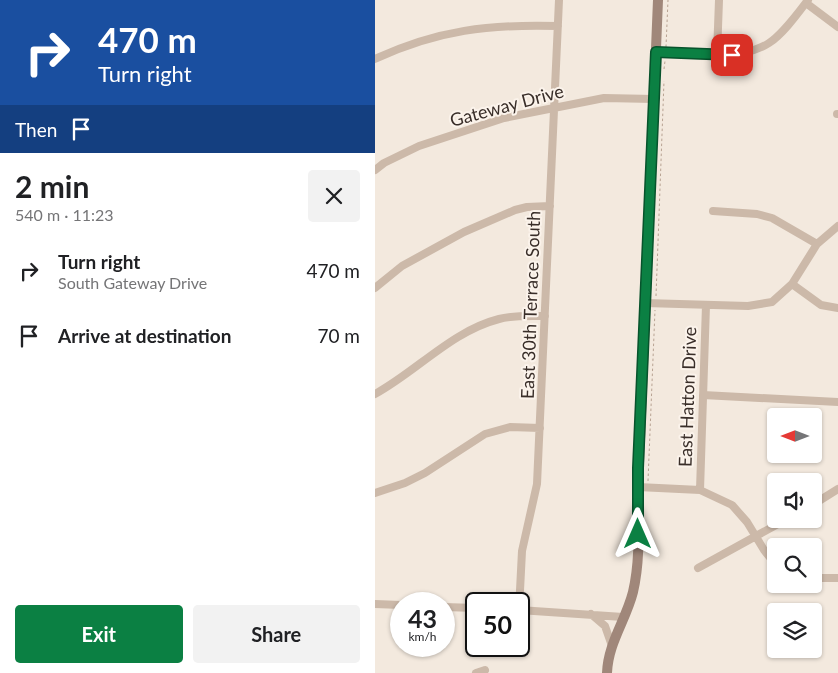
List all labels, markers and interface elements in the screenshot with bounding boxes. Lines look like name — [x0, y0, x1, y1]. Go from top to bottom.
text: 470 m — [98, 18, 197, 60]
icon: right — [15, 20, 80, 85]
pin — [711, 34, 753, 76]
icon: arrive — [718, 41, 746, 69]
text: Turn right — [98, 60, 192, 87]
street label: Gateway Drive — [447, 79, 566, 131]
icon: arrive — [67, 115, 95, 143]
text: Then — [15, 118, 57, 141]
text: 2 min — [15, 168, 89, 204]
button: close — [308, 170, 360, 222]
text: 540 m · 11:23 — [15, 205, 114, 224]
street label: East 30th Terrace South — [516, 210, 544, 399]
text: Turn right — [58, 250, 140, 273]
icon: right — [15, 257, 43, 285]
text: 470 m — [306, 259, 360, 282]
text: South Gateway Drive — [58, 273, 207, 292]
icon: arrive — [15, 322, 43, 350]
text: Arrive at destination — [58, 324, 231, 347]
text: 70 m — [317, 324, 360, 347]
street label: East Hatton Drive — [674, 326, 700, 468]
north arrow — [767, 408, 823, 462]
map controls — [767, 408, 822, 658]
button: sound — [767, 473, 822, 528]
position arrow — [611, 507, 663, 559]
button: search — [767, 538, 822, 593]
speed limit sign: 50 — [465, 592, 530, 657]
text: 43 — [408, 603, 437, 633]
button: layers — [767, 603, 822, 658]
button: Exit — [15, 605, 183, 663]
button: Share — [193, 605, 360, 663]
text: km/h — [408, 629, 437, 644]

